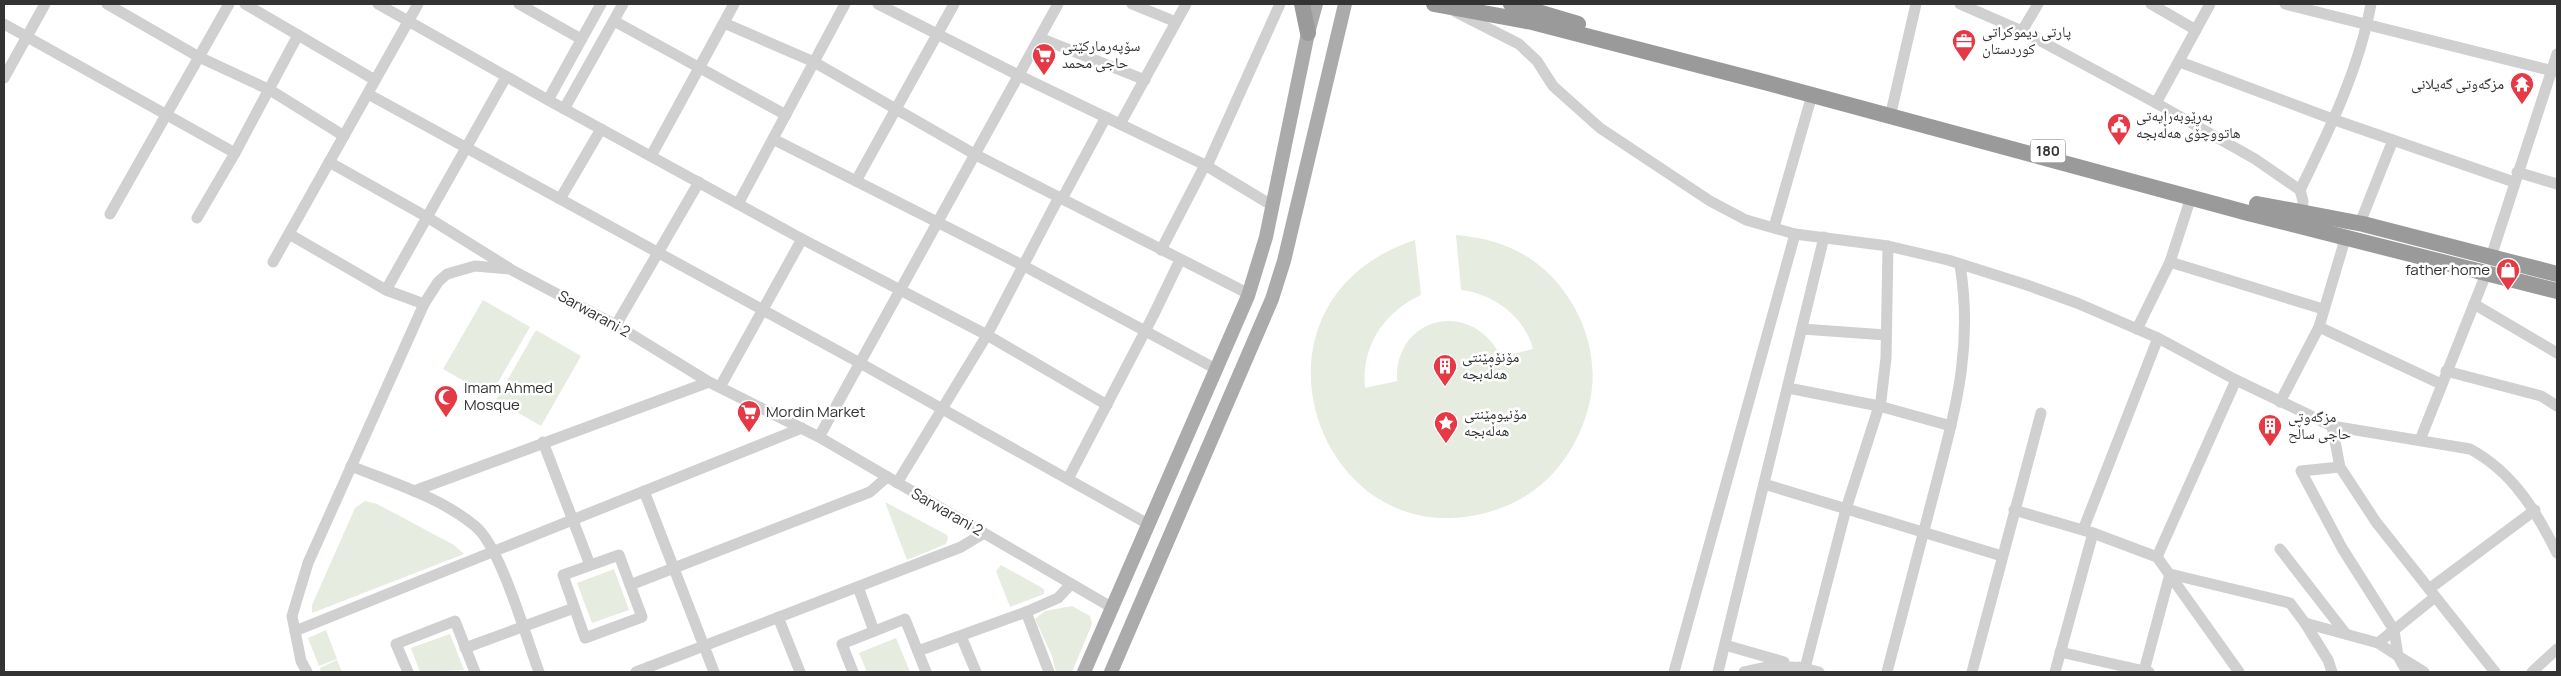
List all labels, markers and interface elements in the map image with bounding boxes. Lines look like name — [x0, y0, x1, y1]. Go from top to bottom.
place label: پارتی دیموکراتی کوردستان — [1982, 21, 2071, 59]
office icon: پارتی دیموکراتی کوردستان — [1951, 28, 1977, 62]
place label: سۆپەرمارکێتی حاجی محمد — [1062, 35, 1140, 73]
supermarket icon: سۆپەرمارکێتی حاجی محمد — [1031, 42, 1057, 76]
temple icon: مزگەوتی گەیلانی — [2509, 71, 2535, 105]
place label: مزگەوتی گەیلانی — [2411, 73, 2504, 94]
place label: بەڕێوبەرایەتی هاتووچۆی هەڵەبجە — [2136, 105, 2241, 143]
public building icon: بەڕێوبەرایەتی هاتووچۆی هەڵەبجە — [2106, 112, 2132, 146]
road number: 180 — [2030, 140, 2066, 162]
shop icon: father home — [2495, 257, 2521, 291]
place label: father home — [2405, 259, 2490, 280]
street label: Sarwarani 2 — [554, 285, 634, 342]
place label: مۆنۆمێنتی هەڵەبجە — [1462, 346, 1519, 384]
building icon: مۆنۆمێنتی هەڵەبجە — [1432, 353, 1458, 387]
place label: Imam Ahmed Mosque — [464, 377, 553, 415]
mosque icon: Imam Ahmed Mosque — [433, 384, 459, 418]
supermarket icon: Mordin Market — [736, 399, 762, 433]
place label: Mordin Market — [766, 401, 865, 422]
place label: مۆنیومێنتی هەڵەبجە — [1464, 403, 1527, 441]
place label: مزگەوتی حاجی ساڵح — [2288, 406, 2351, 444]
place icon: مۆنیومێنتی هەڵەبجە — [1433, 410, 1459, 444]
building icon: مزگەوتی حاجی ساڵح — [2257, 413, 2283, 447]
street label: Sarwarani 2 — [907, 483, 987, 541]

